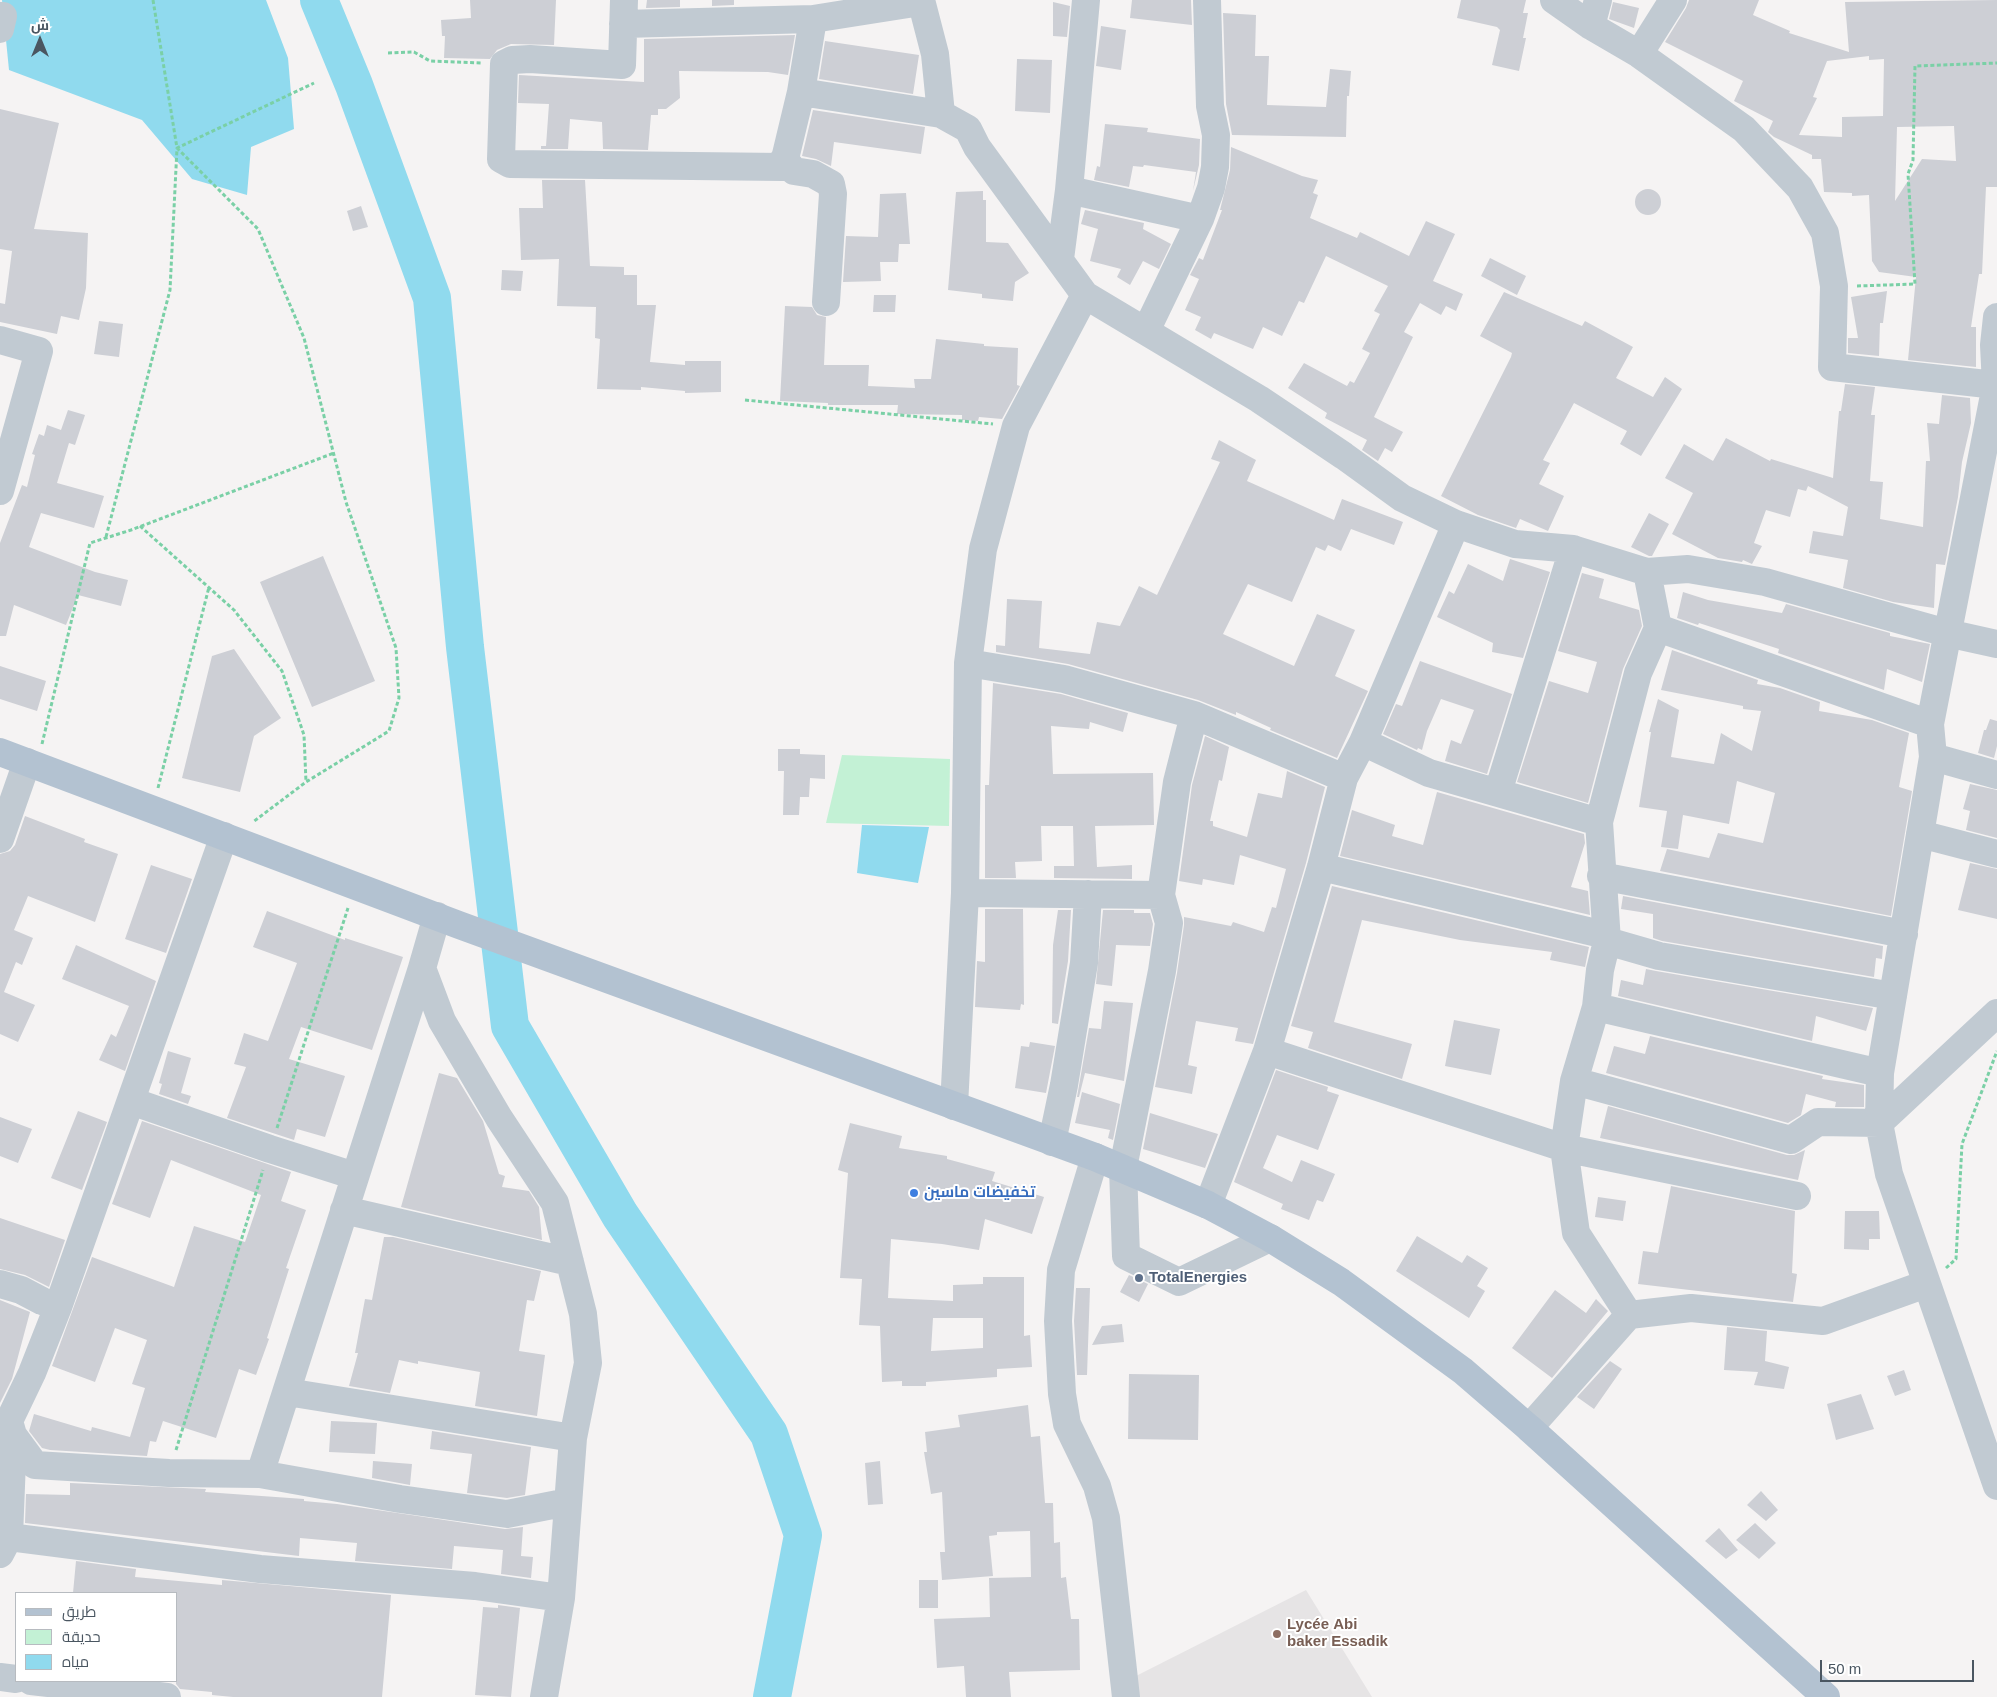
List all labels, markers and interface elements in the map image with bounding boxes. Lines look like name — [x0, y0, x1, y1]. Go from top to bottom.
north arrow — [15, 15, 65, 65]
text: ش — [31, 17, 49, 33]
place label: تخفيضات ماسين — [924, 1184, 1035, 1202]
marker: تخفيضات ماسين — [908, 1187, 920, 1199]
place label: TotalEnergies — [1149, 1269, 1247, 1287]
marker: TotalEnergies — [1133, 1272, 1145, 1284]
legend — [15, 1592, 178, 1682]
text: طريق — [62, 1603, 96, 1620]
place label: Lycée Abi baker Essadik — [1287, 1616, 1388, 1651]
text: حديقة — [62, 1628, 101, 1645]
marker: Lycée Abi baker Essadik — [1271, 1628, 1283, 1640]
scale bar — [1822, 1650, 1976, 1682]
text: مياه — [62, 1653, 89, 1670]
text: 50 m — [1828, 1660, 1861, 1677]

